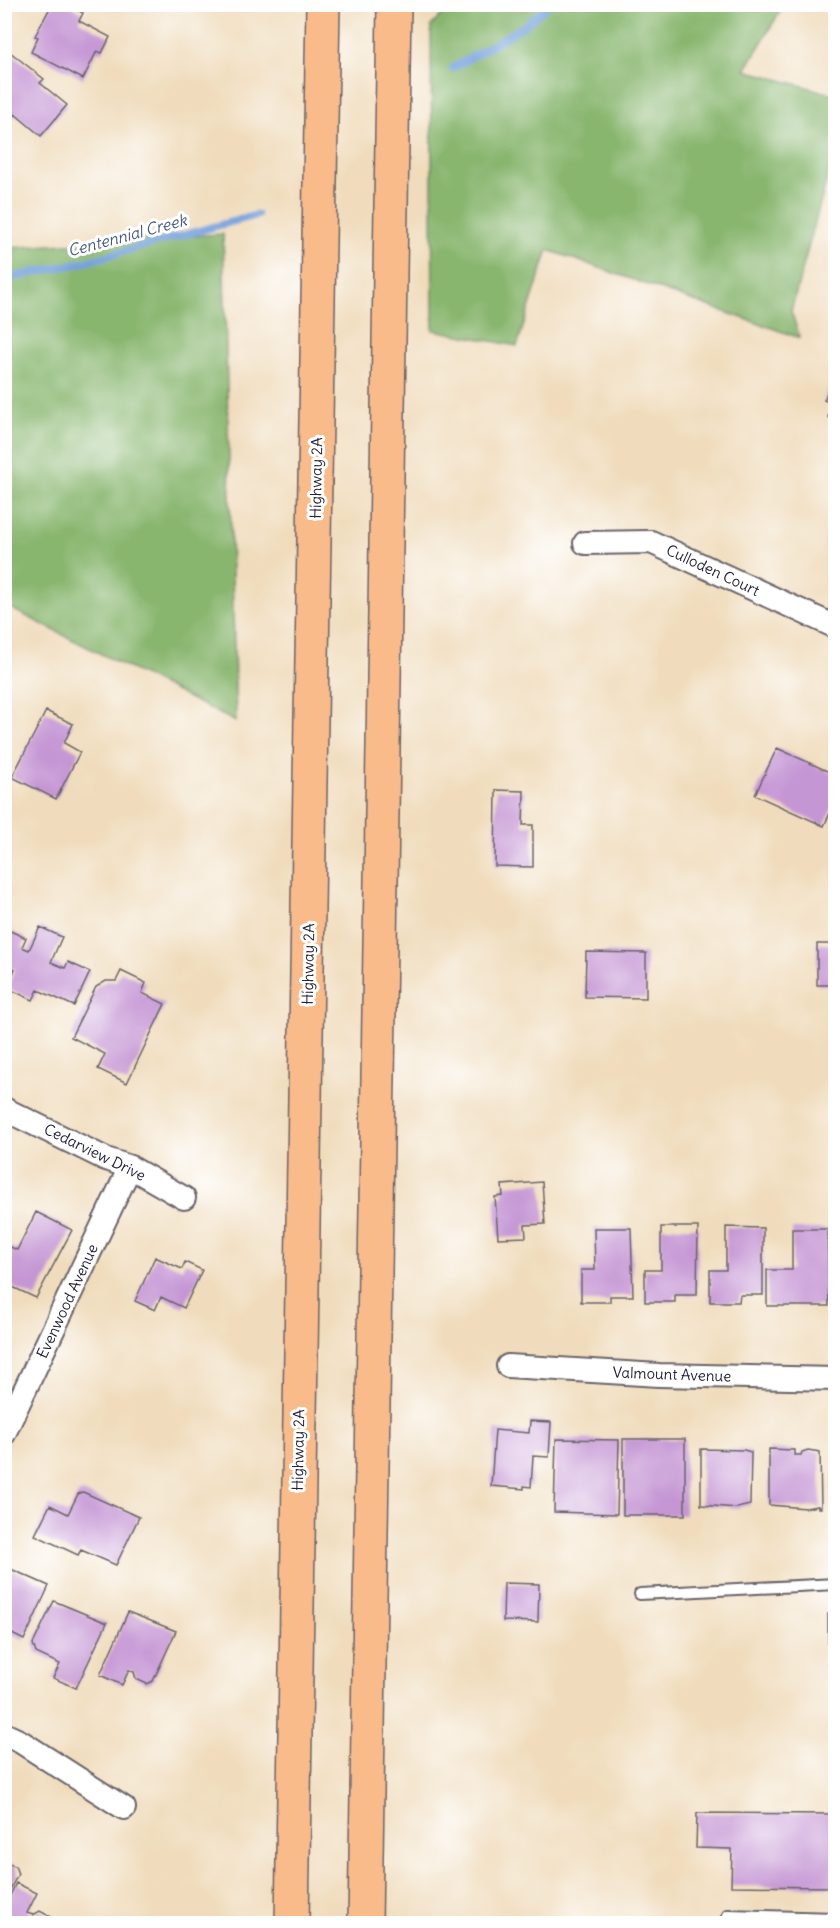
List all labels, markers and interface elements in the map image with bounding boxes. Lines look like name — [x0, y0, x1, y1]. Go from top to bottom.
water label: Centennial Creek — [65, 209, 190, 260]
street label: Highway 2A — [306, 437, 326, 519]
street label: Culloden Court — [663, 540, 763, 600]
street label: Highway 2A — [298, 923, 318, 1005]
street label: Cedarview Drive — [41, 1119, 149, 1185]
street label: Evenwood Avenue — [32, 1241, 102, 1361]
street label: Valmount Avenue — [612, 1362, 732, 1386]
street label: Highway 2A — [288, 1409, 308, 1491]

